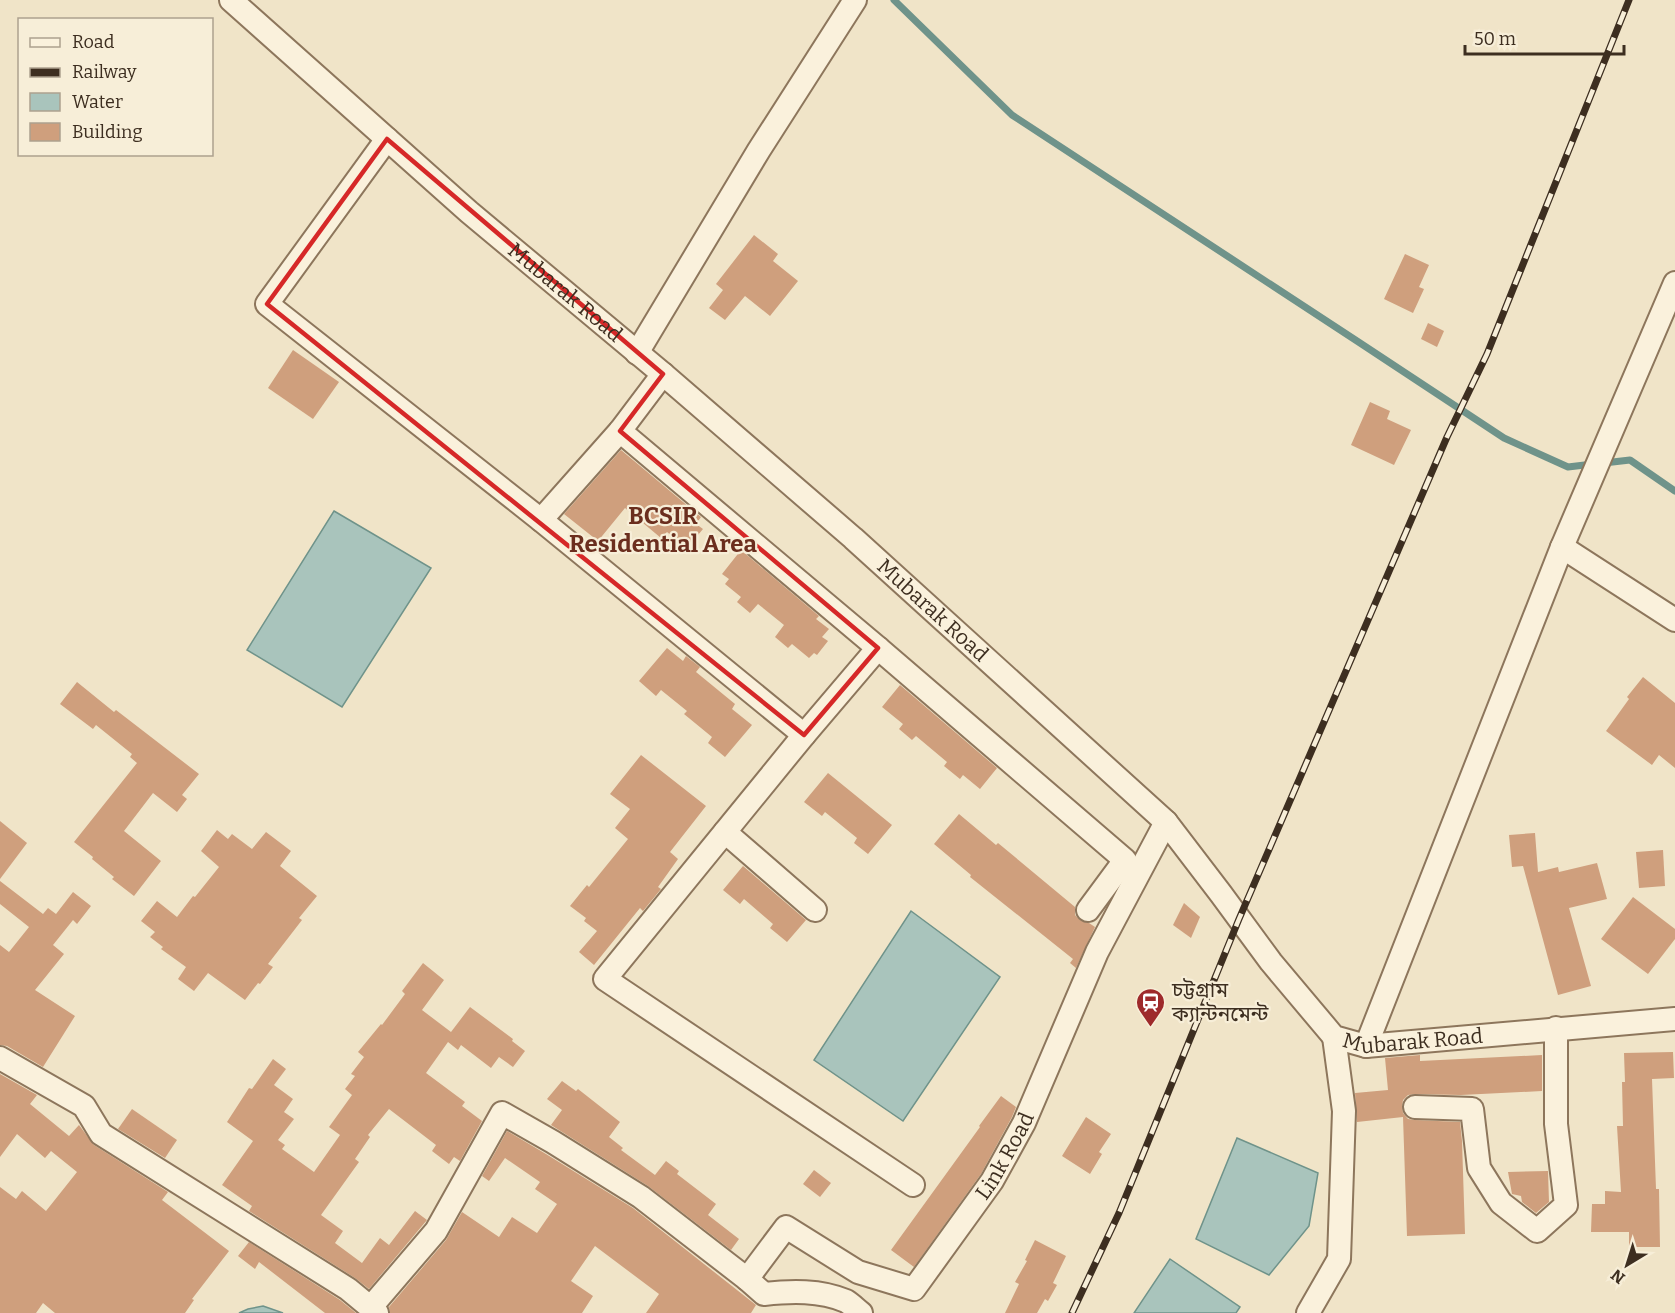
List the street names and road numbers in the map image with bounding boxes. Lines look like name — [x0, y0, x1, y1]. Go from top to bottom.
street label: Mubarak Road — [503, 237, 628, 347]
street label: Mubarak Road — [872, 553, 994, 667]
street label: Mubarak Road — [1340, 1023, 1484, 1059]
street label: Link Road — [970, 1108, 1040, 1205]

